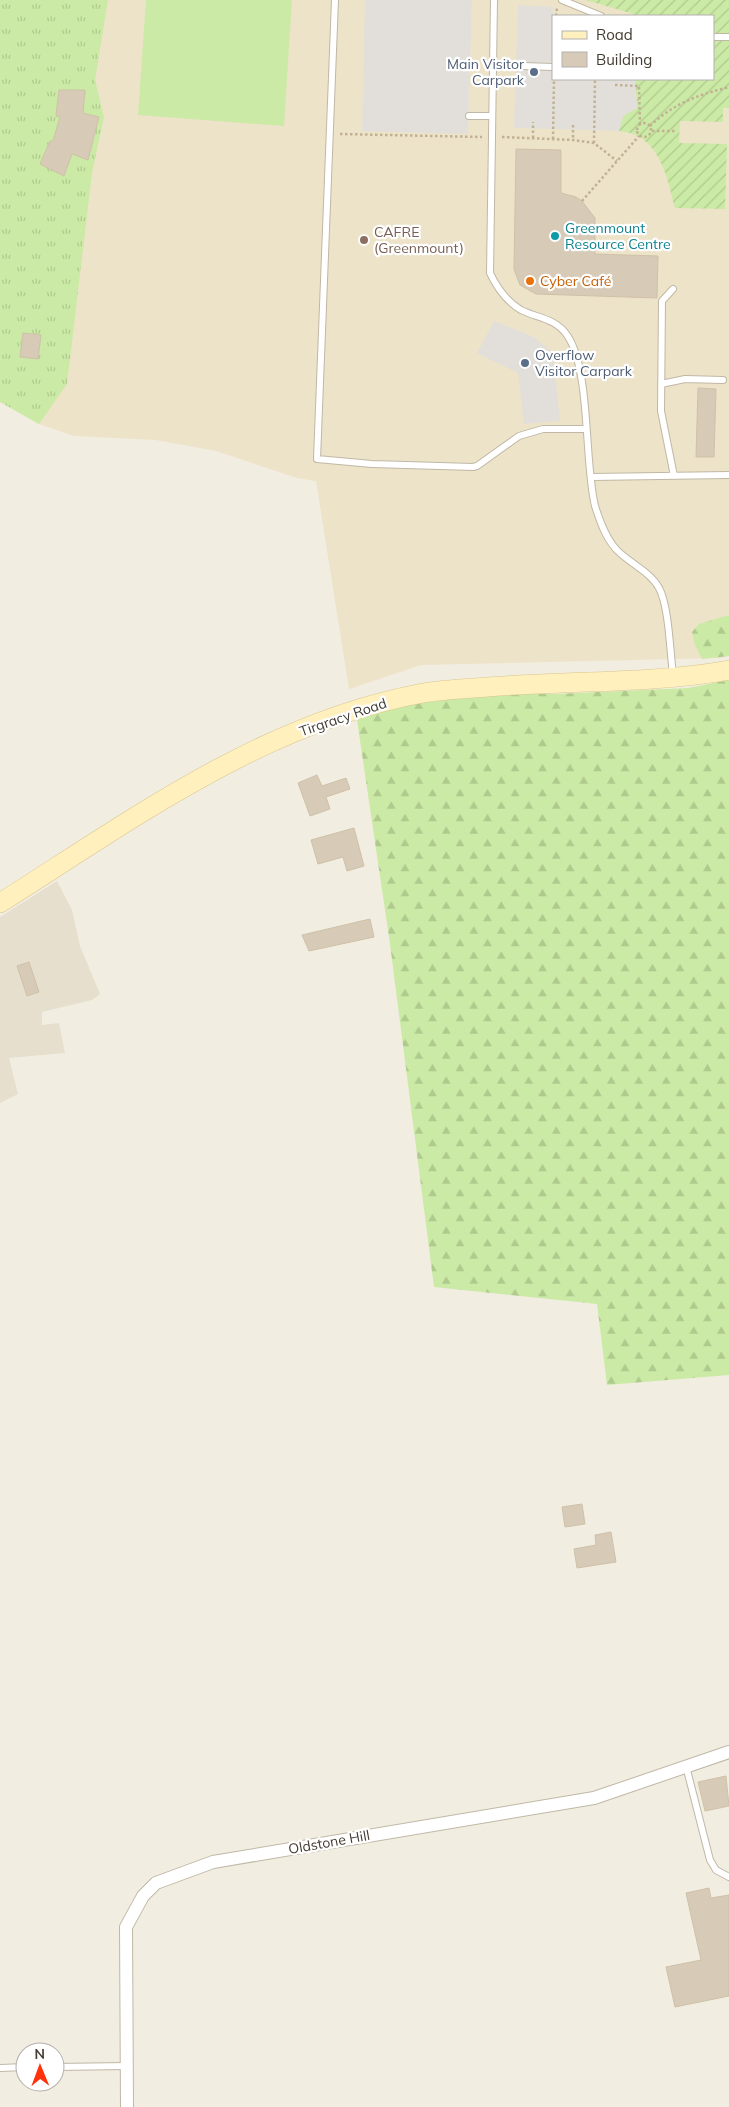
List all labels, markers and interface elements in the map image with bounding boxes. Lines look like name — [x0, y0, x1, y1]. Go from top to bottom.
legend — [552, 15, 714, 80]
text: Road — [596, 25, 633, 44]
text: Building — [596, 50, 652, 69]
place label: Main Visitor Carpark — [447, 55, 525, 89]
marker: Main Visitor Carpark — [528, 66, 540, 78]
place label: Greenmount Resource Centre — [565, 219, 671, 253]
place label: CAFRE (Greenmount) — [374, 223, 464, 257]
marker: Greenmount Resource Centre — [549, 230, 561, 242]
marker: CAFRE (Greenmount) — [358, 234, 370, 246]
place label: Cyber Café — [540, 272, 611, 290]
marker: Cyber Café — [524, 275, 536, 287]
place label: Overflow Visitor Carpark — [535, 346, 633, 380]
marker: Overflow Visitor Carpark — [519, 357, 531, 369]
street label: Tirgracy Road — [297, 694, 389, 740]
street label: Oldstone Hill — [287, 1826, 371, 1858]
north arrow — [15, 2042, 65, 2092]
text: N — [34, 2045, 45, 2063]

